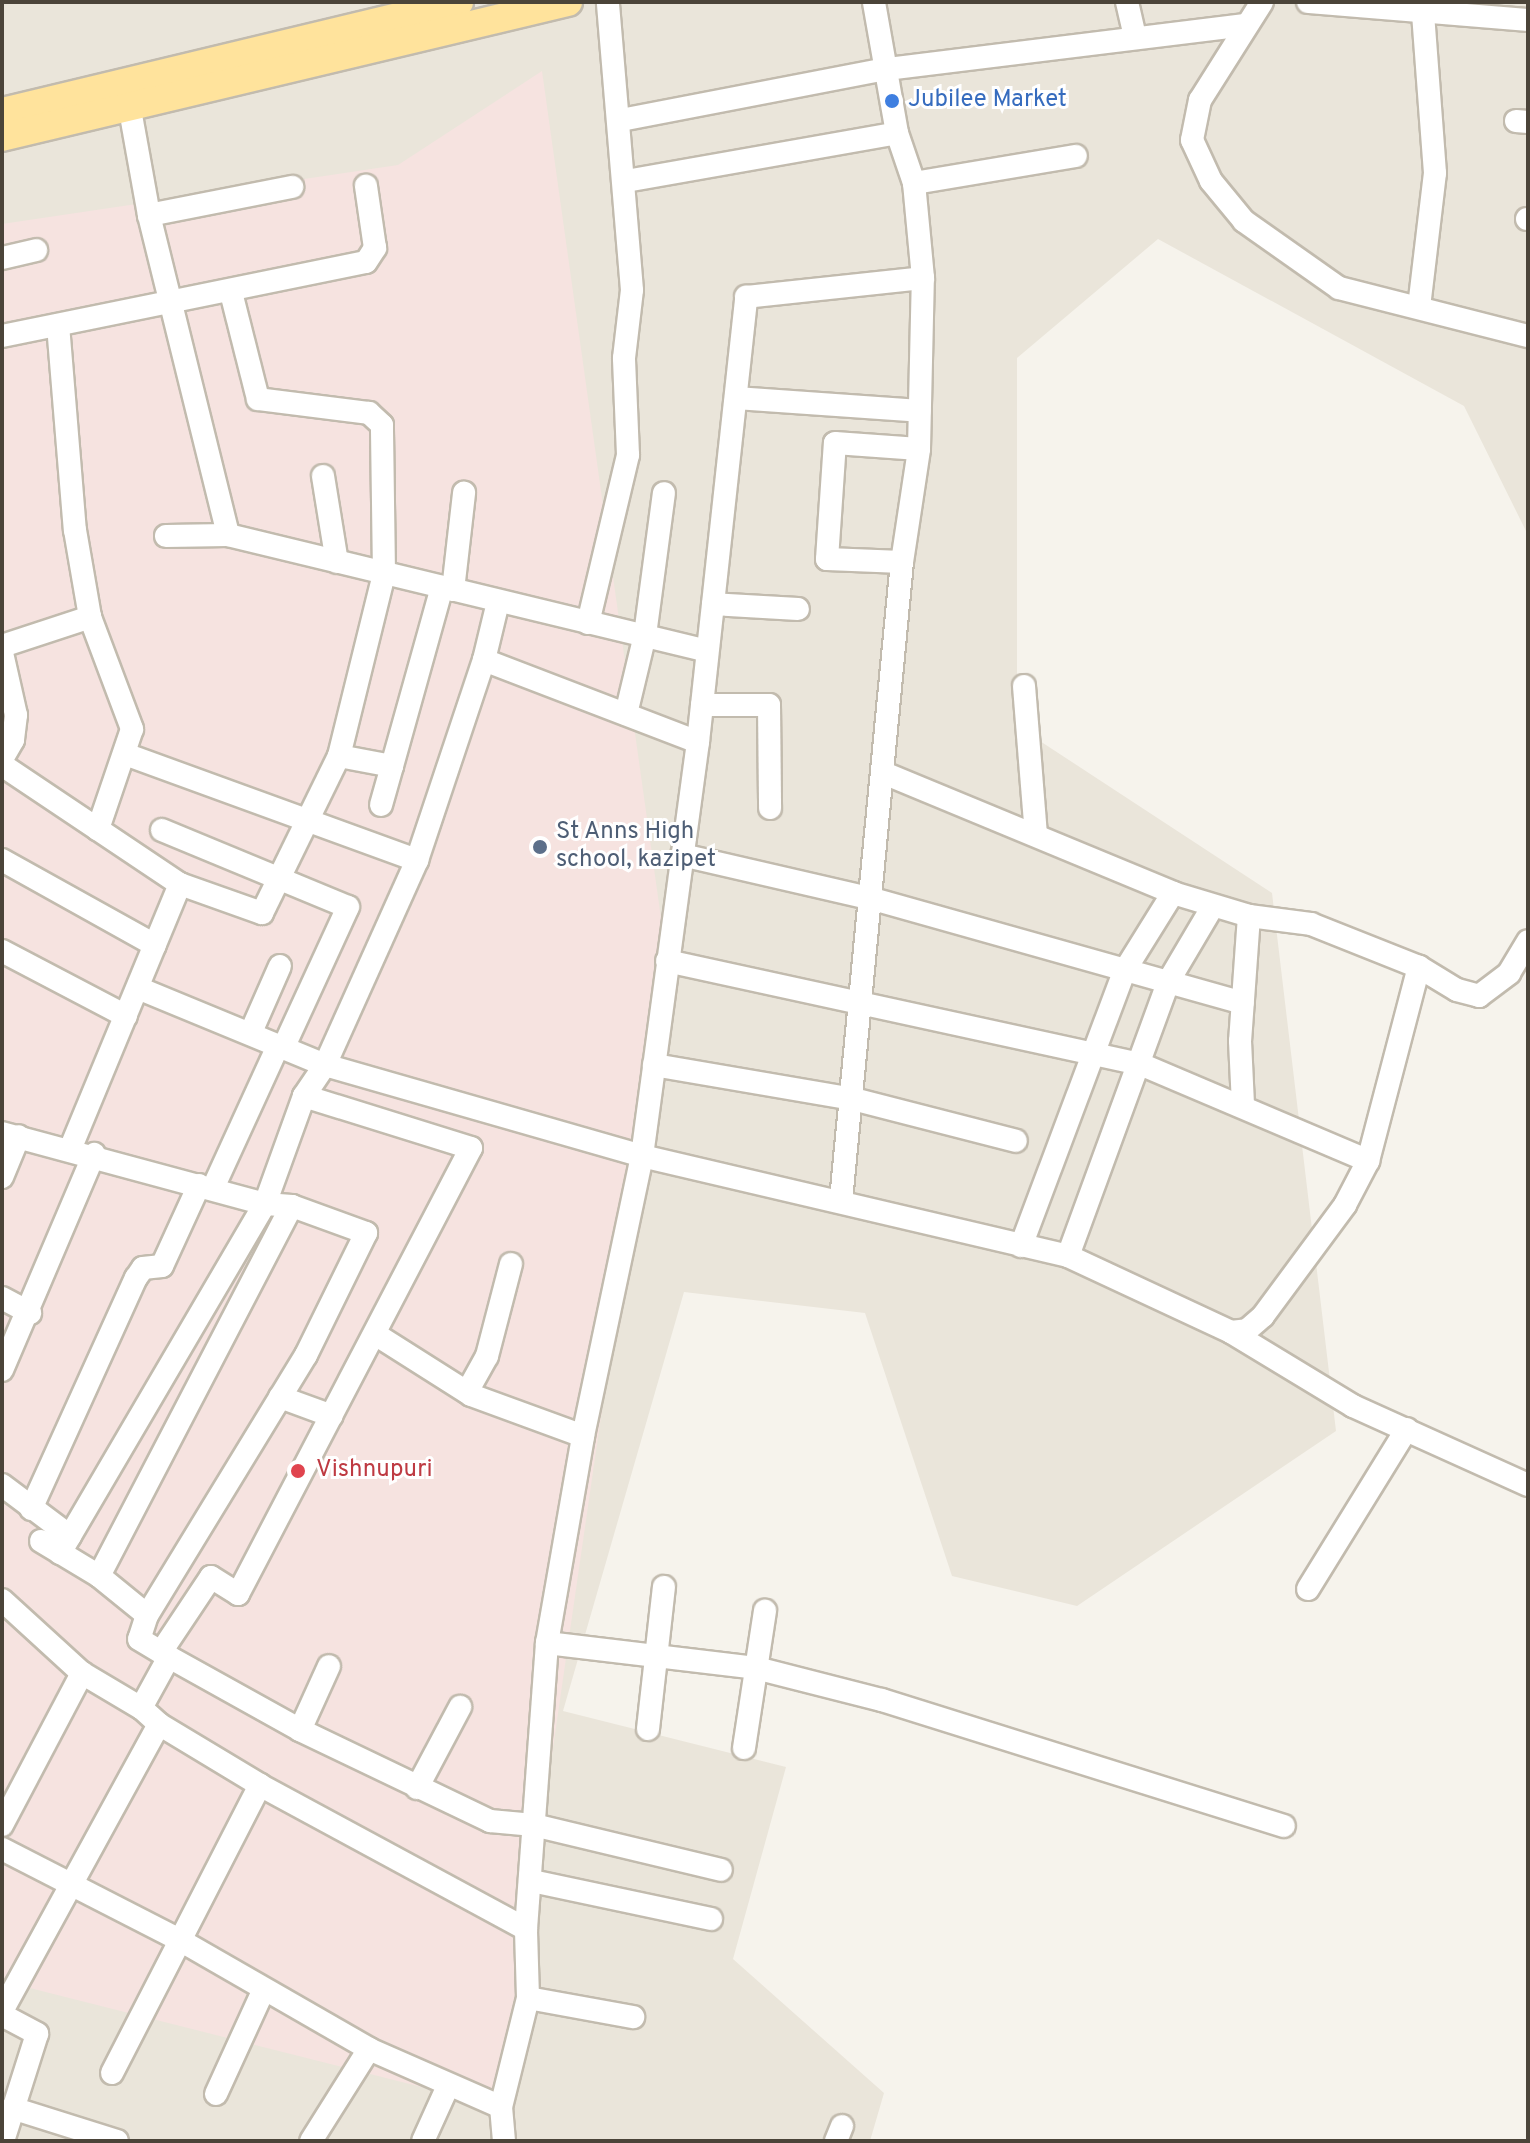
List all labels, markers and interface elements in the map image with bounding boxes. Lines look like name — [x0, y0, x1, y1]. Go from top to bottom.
place label: Jubilee Market — [908, 87, 1067, 115]
marker: Jubilee Market — [883, 92, 901, 110]
place label: St Anns High school, kazipet — [556, 819, 716, 875]
marker: St Anns High school, kazipet — [531, 838, 549, 856]
place label: Vishnupuri — [316, 1457, 433, 1485]
marker: Vishnupuri — [287, 1460, 309, 1482]

